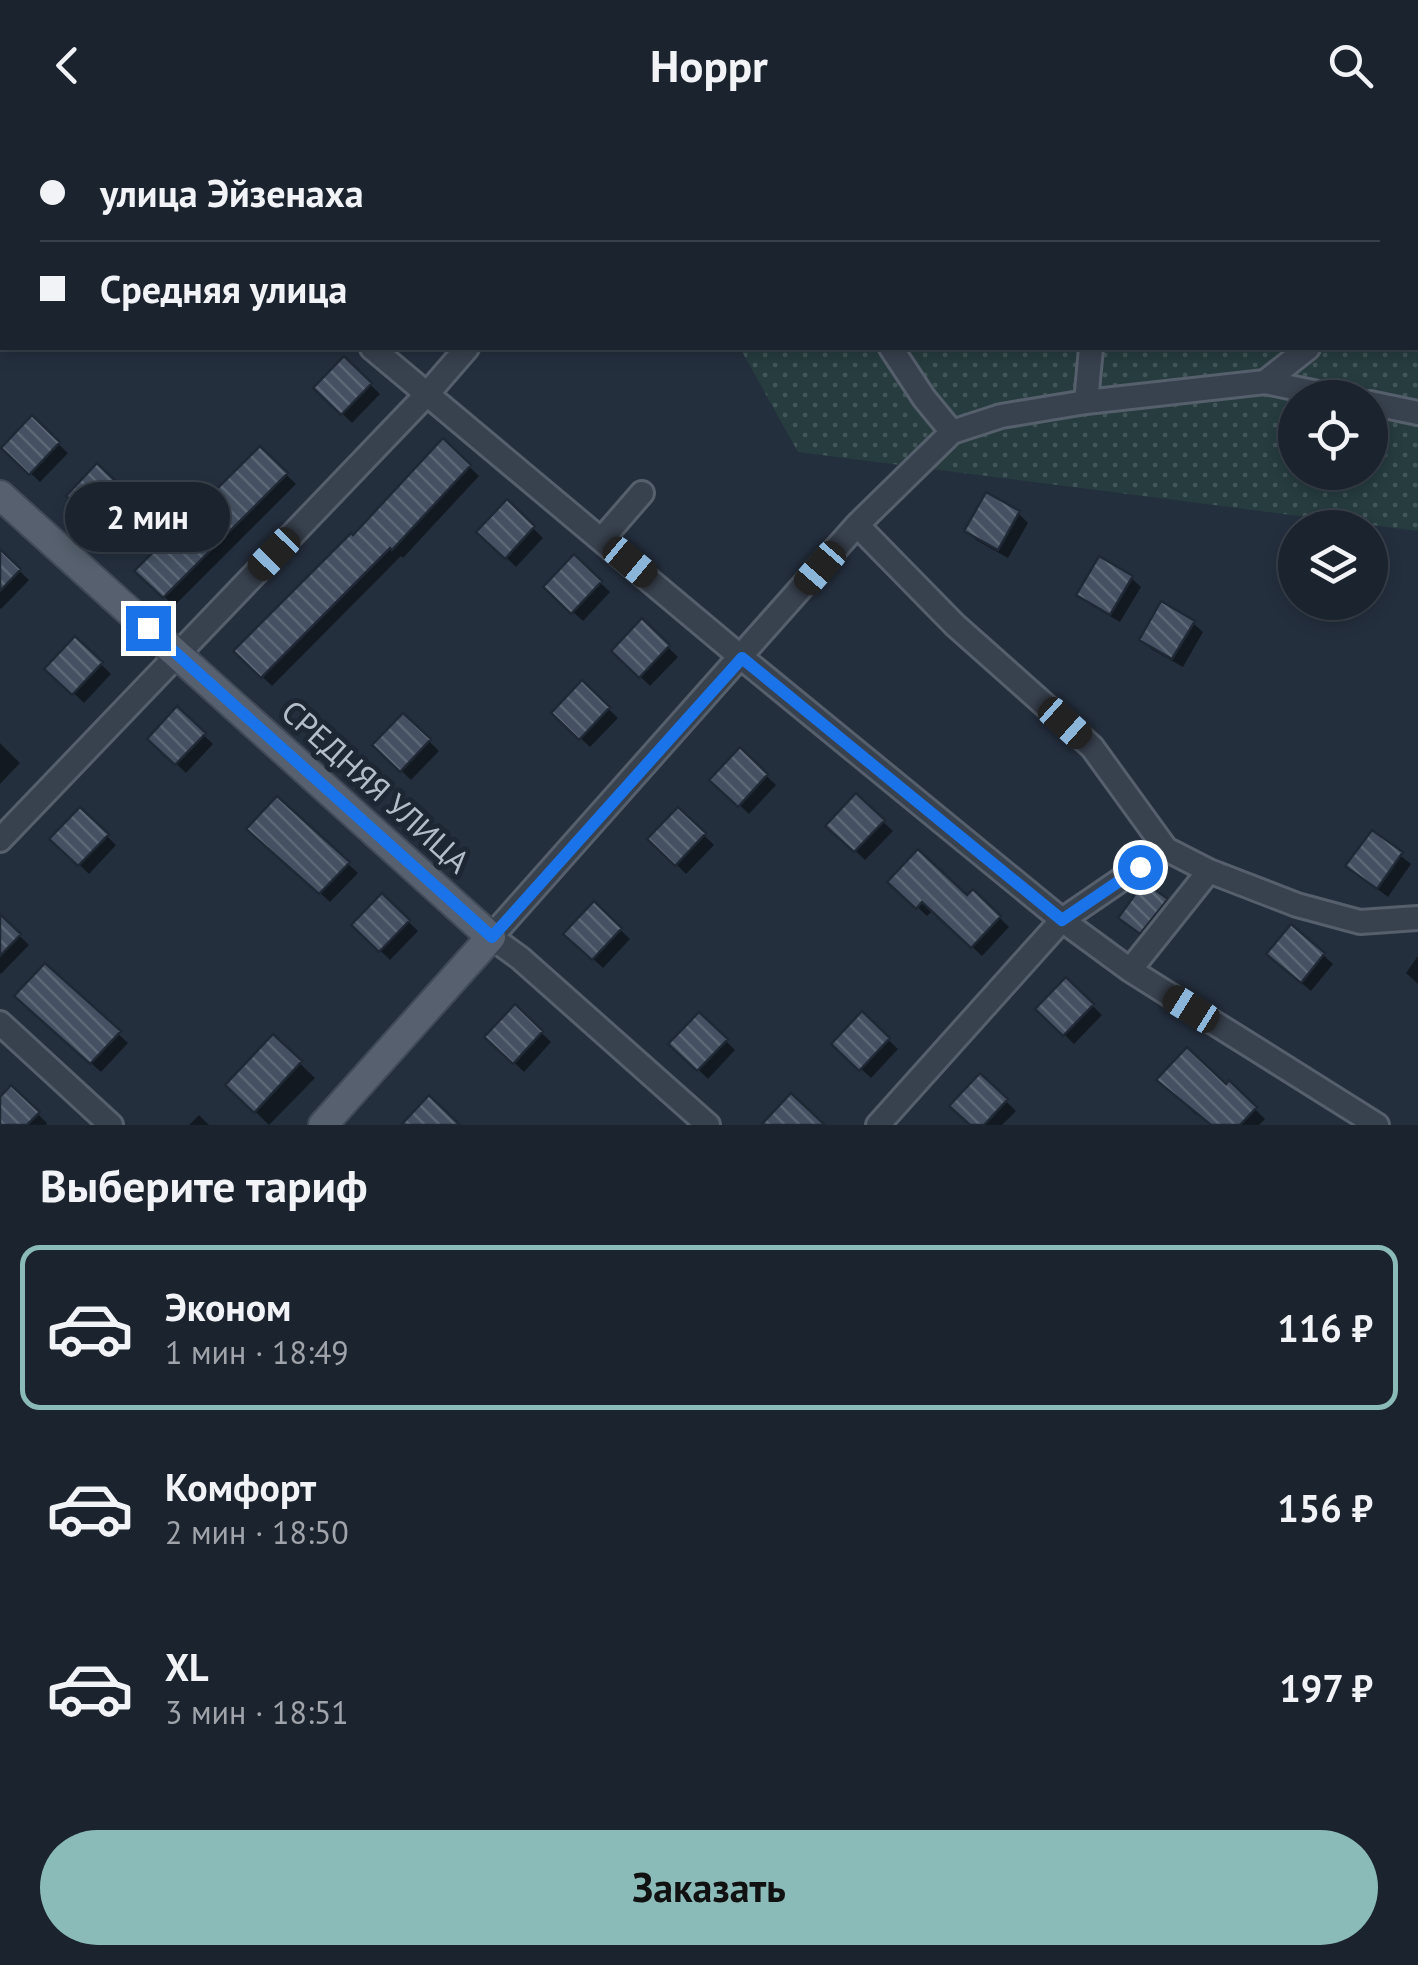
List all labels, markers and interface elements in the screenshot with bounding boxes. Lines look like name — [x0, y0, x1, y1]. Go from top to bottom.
text: Hoppr — [650, 36, 768, 94]
icon: back — [40, 38, 95, 93]
icon: search — [1323, 38, 1378, 93]
text: улица Эйзенаха — [100, 168, 364, 217]
text: Средняя улица — [100, 264, 347, 313]
map controls — [1278, 380, 1388, 620]
button: locate — [1278, 380, 1388, 490]
callout: 2 мин — [66, 483, 230, 553]
text: 2 мин — [106, 496, 189, 538]
button: layers — [1278, 510, 1388, 620]
car — [242, 522, 306, 586]
car — [597, 531, 663, 593]
car — [789, 536, 851, 600]
route end — [126, 606, 171, 651]
street label: СРЕДНЯЯ УЛИЦА — [273, 690, 479, 882]
car — [1033, 692, 1097, 754]
route start — [1118, 845, 1163, 890]
car — [1158, 980, 1224, 1038]
text: Выберите тариф — [40, 1156, 367, 1214]
text: Эконом — [165, 1282, 291, 1331]
icon: car — [45, 1283, 135, 1373]
text: 116 ₽ — [1277, 1303, 1373, 1352]
text: 1 мин · 18:49 — [165, 1331, 349, 1373]
text: Комфорт — [165, 1462, 316, 1511]
icon: car — [45, 1463, 135, 1553]
text: 156 ₽ — [1277, 1483, 1373, 1532]
text: 2 мин · 18:50 — [165, 1511, 349, 1553]
text: XL — [165, 1642, 209, 1691]
icon: car — [45, 1643, 135, 1733]
text: 197 ₽ — [1279, 1663, 1373, 1712]
text: 3 мин · 18:51 — [165, 1691, 349, 1733]
button: Заказать — [40, 1830, 1378, 1945]

